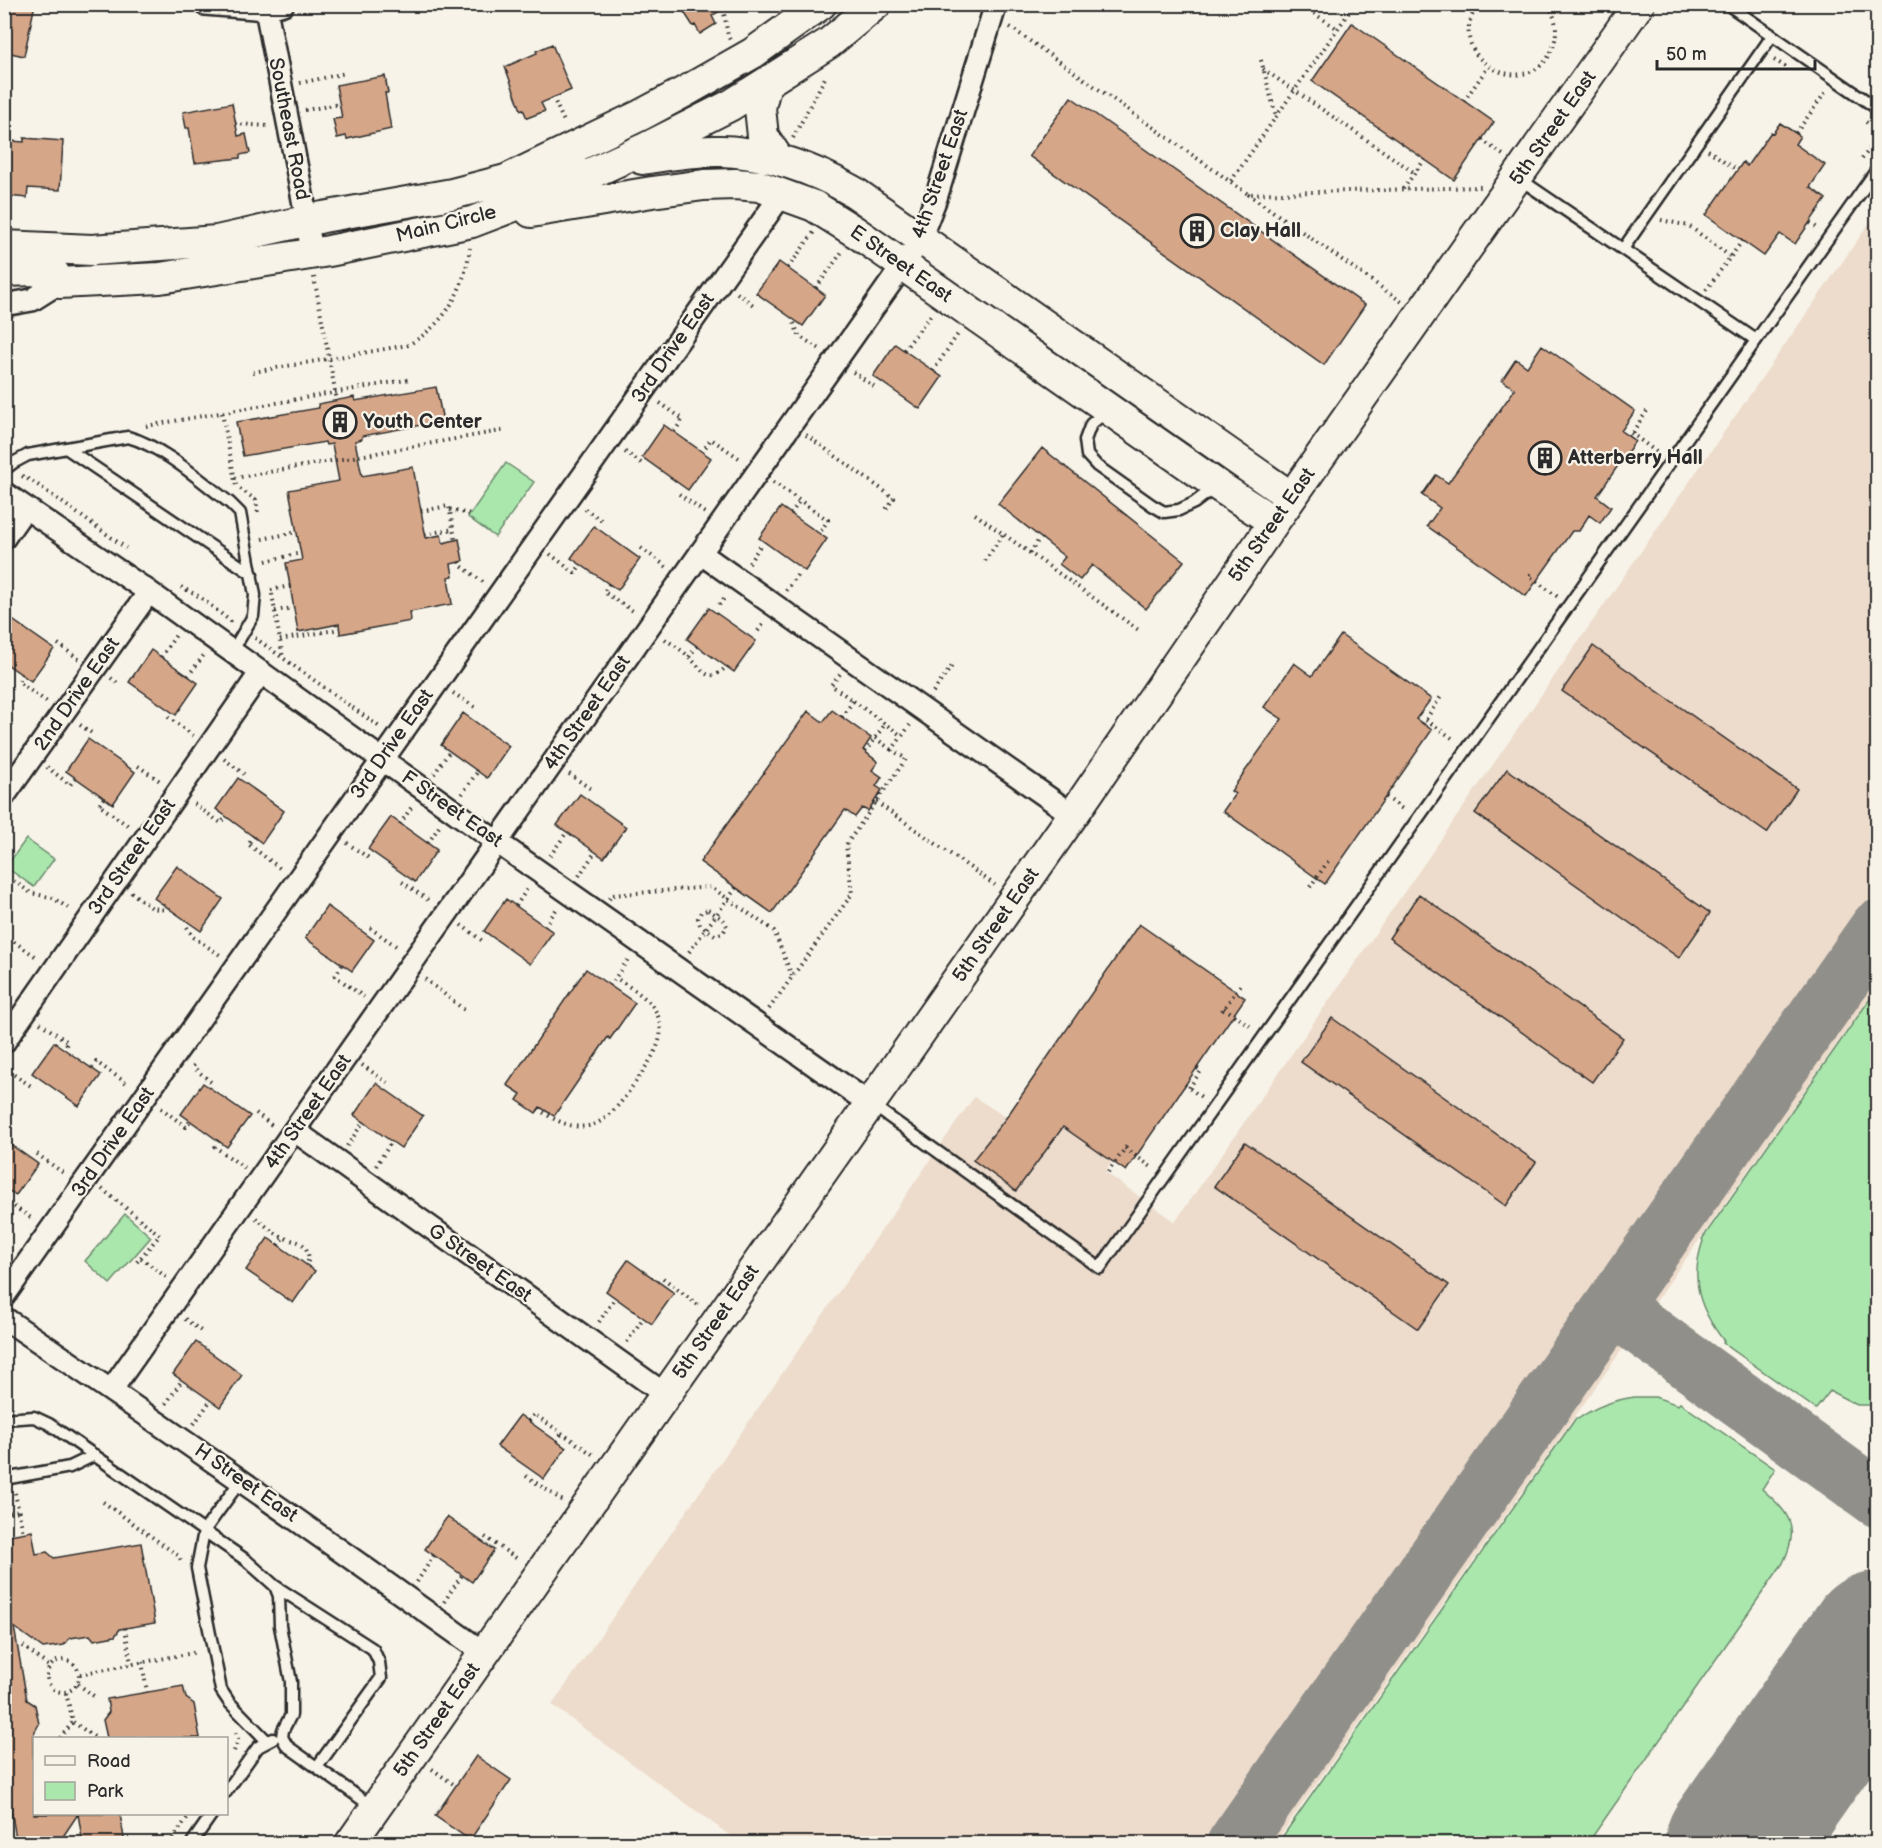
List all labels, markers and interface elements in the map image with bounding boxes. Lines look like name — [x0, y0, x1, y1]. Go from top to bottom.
scale bar — [1657, 33, 1814, 71]
text: 50 m — [1666, 44, 1707, 65]
street label: Southeast Road — [263, 56, 315, 202]
street label: 5th Street East — [1505, 66, 1601, 190]
street label: 4th Street East — [907, 106, 973, 242]
street label: Main Circle — [393, 200, 499, 248]
building icon: Clay Hall — [1179, 213, 1215, 249]
place label: Clay Hall — [1220, 219, 1301, 243]
street label: E Street East — [845, 220, 957, 308]
street label: 3rd Drive East — [626, 288, 720, 408]
building icon: Youth Center — [322, 404, 358, 440]
place label: Youth Center — [363, 410, 483, 434]
building icon: Atterberry Hall — [1527, 440, 1563, 476]
place label: Atterberry Hall — [1567, 446, 1703, 470]
street label: 5th Street East — [1224, 463, 1320, 587]
street label: 2nd Drive East — [29, 633, 125, 755]
street label: 4th Street East — [538, 651, 636, 775]
street label: 3rd Drive East — [345, 684, 439, 804]
street label: F Street East — [397, 765, 507, 853]
street label: 3rd Street East — [83, 794, 181, 920]
street label: 5th Street East — [948, 863, 1044, 987]
street label: 4th Street East — [259, 1050, 357, 1174]
street label: 3rd Drive East — [66, 1082, 160, 1202]
street label: G Street East — [424, 1219, 536, 1307]
street label: 5th Street East — [668, 1260, 764, 1384]
street label: H Street East — [190, 1439, 302, 1527]
street label: 5th Street East — [389, 1658, 485, 1782]
legend — [33, 1737, 228, 1815]
text: Road — [87, 1751, 131, 1772]
text: Park — [87, 1781, 123, 1802]

